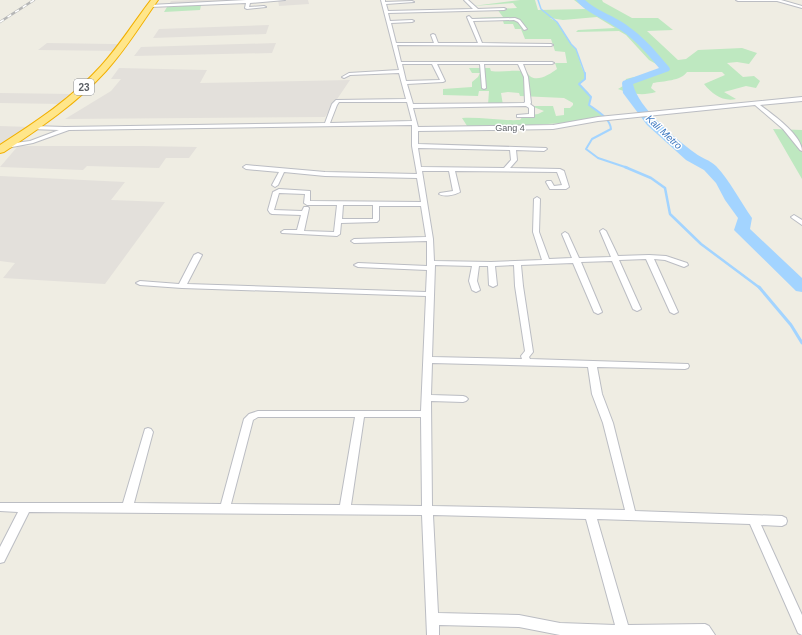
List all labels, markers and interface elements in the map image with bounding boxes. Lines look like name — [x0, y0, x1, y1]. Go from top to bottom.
road number: 23 — [74, 79, 94, 95]
water label: Kali Metro — [644, 113, 685, 152]
street label: Gang 4 — [495, 123, 525, 133]

